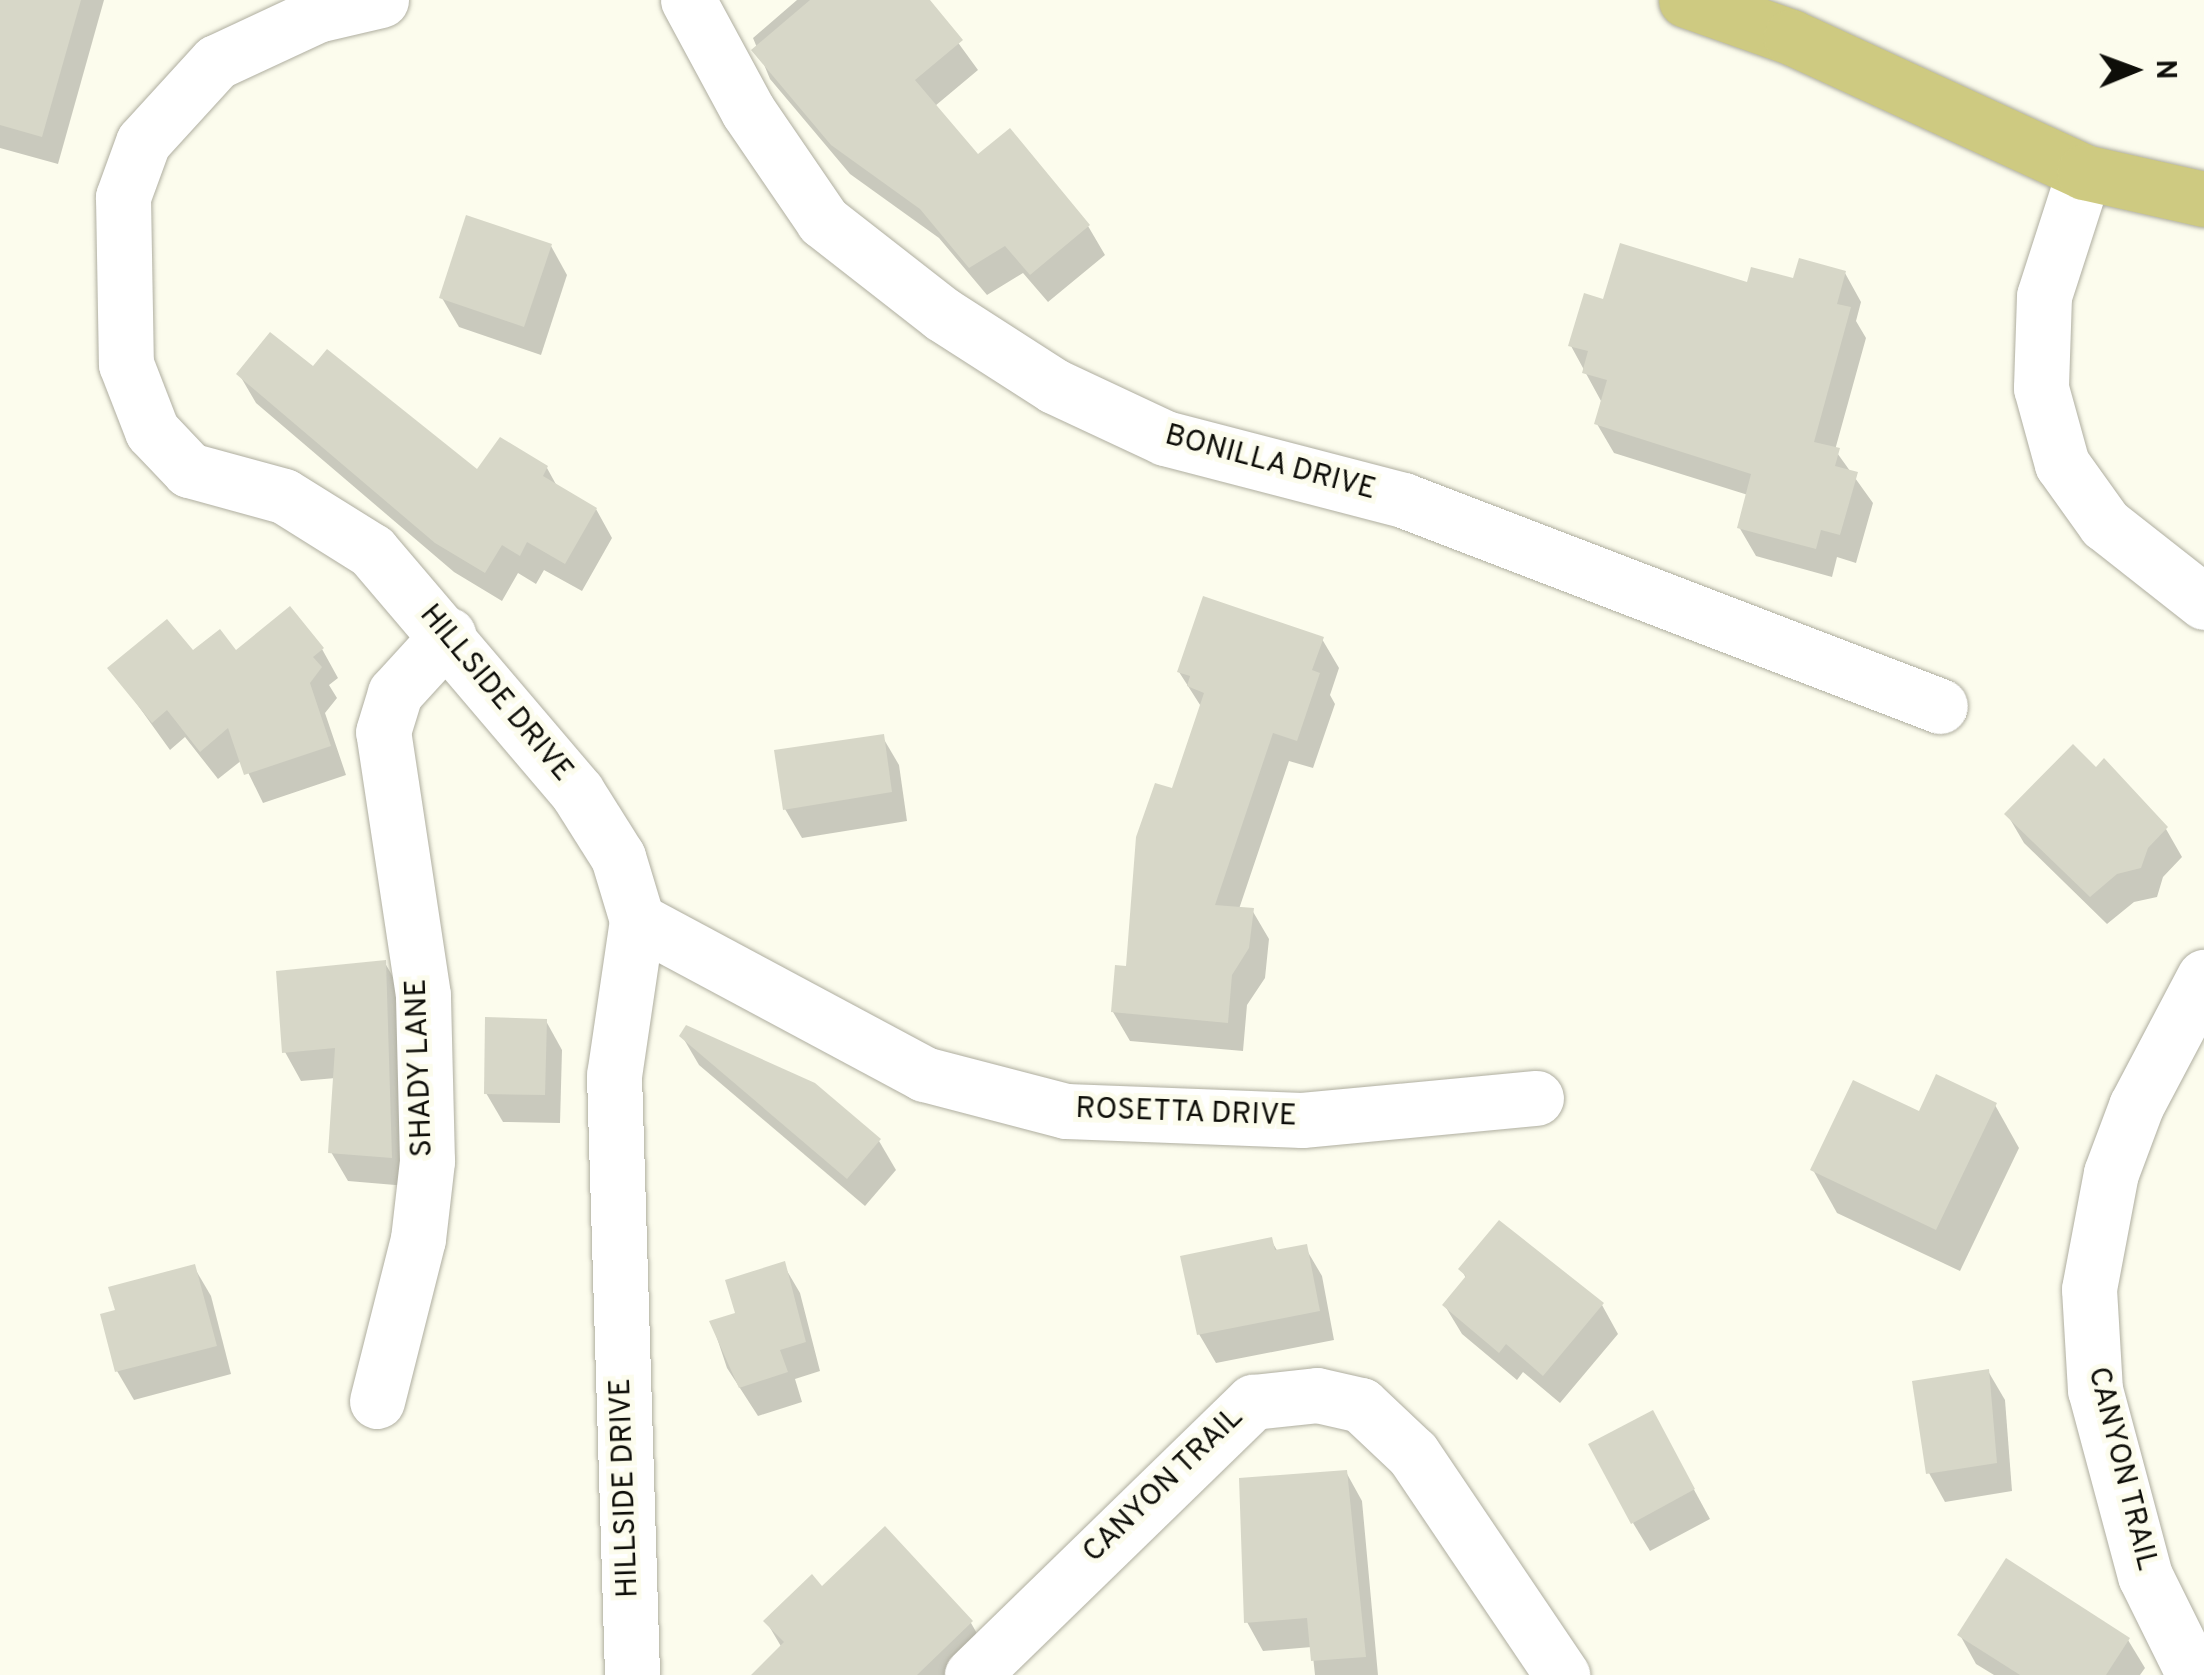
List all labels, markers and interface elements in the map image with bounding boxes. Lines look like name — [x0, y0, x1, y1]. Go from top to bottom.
north arrow — [2084, 20, 2184, 120]
text: N — [2146, 59, 2182, 80]
street label: BONILLA DRIVE — [1160, 418, 1380, 510]
street label: HILLSIDE DRIVE — [411, 598, 579, 790]
street label: SHADY LANE — [400, 978, 442, 1158]
street label: ROSETTA DRIVE — [1074, 1092, 1298, 1136]
street label: CANYON TRAIL — [2078, 1363, 2164, 1575]
street label: HILLSIDE DRIVE — [604, 1378, 648, 1598]
street label: CANYON TRAIL — [1076, 1400, 1252, 1572]

